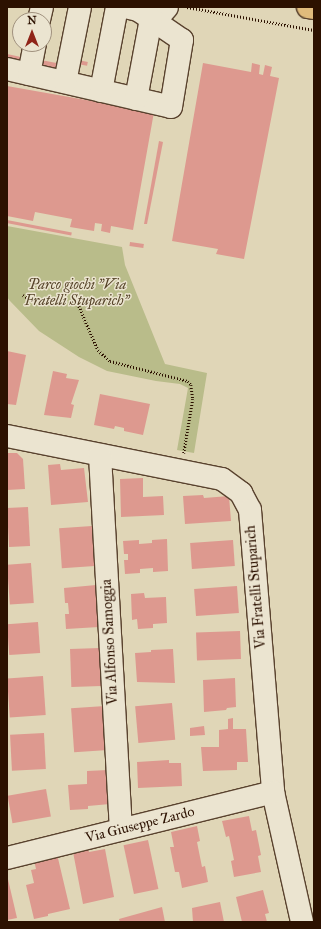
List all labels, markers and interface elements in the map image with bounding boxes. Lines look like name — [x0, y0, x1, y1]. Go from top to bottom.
north arrow — [12, 12, 52, 52]
text: N — [27, 14, 37, 27]
park label: Parco giochi "Via Fratelli Stuparich" — [25, 277, 129, 310]
street label: Via Fratelli Stuparich — [242, 525, 270, 649]
street label: Via Alfonso Samoggia — [98, 579, 122, 705]
street label: Via Giuseppe Zardo — [84, 803, 196, 847]

